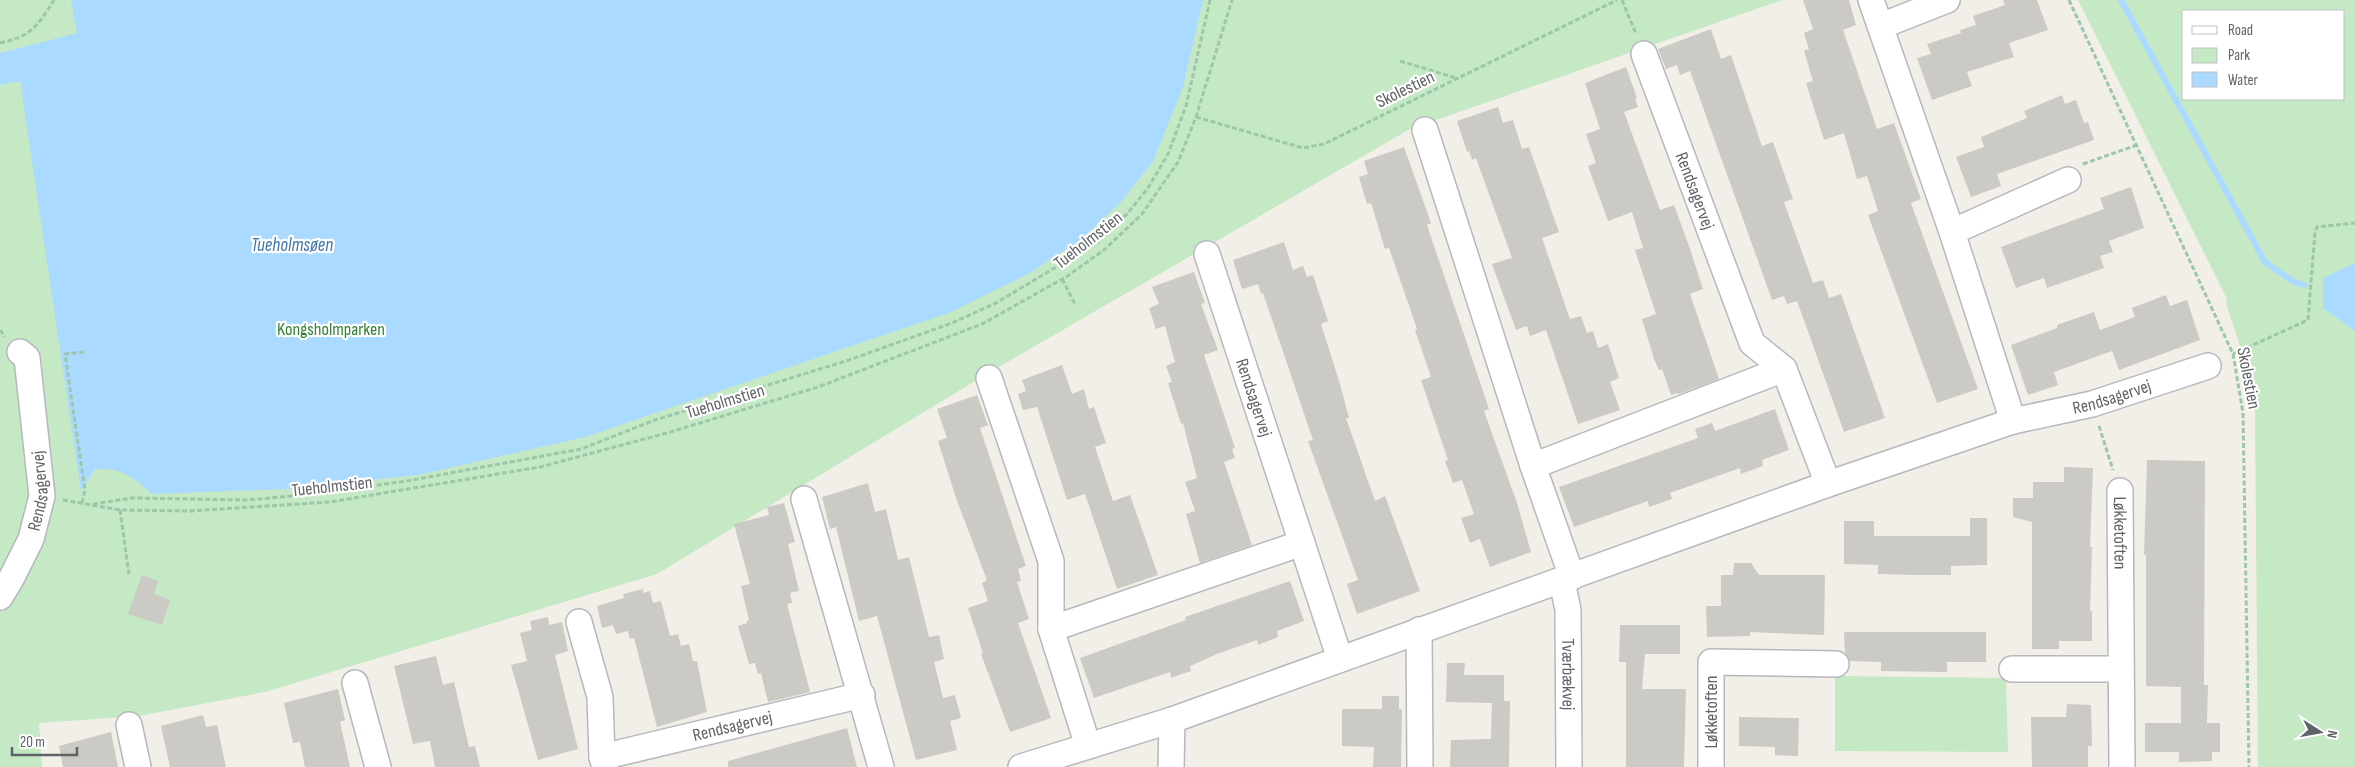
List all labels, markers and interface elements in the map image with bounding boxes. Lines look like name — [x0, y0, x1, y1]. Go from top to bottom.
legend — [2182, 10, 2345, 100]
text: Road — [2228, 21, 2253, 40]
text: Park — [2228, 46, 2250, 65]
street label: Skolestien — [1372, 66, 1438, 113]
text: Water — [2228, 71, 2259, 90]
street label: Rendsagervej — [1671, 149, 1719, 233]
street label: Tueholmstien — [1050, 207, 1127, 274]
water label: Tueholmsøen — [251, 234, 333, 257]
park label: Kongsholmparken — [277, 319, 385, 340]
street label: Skolestien — [2232, 345, 2265, 411]
street label: Rendsagervej — [1231, 356, 1276, 439]
street label: Rendsagervej — [2071, 375, 2154, 419]
street label: Tueholmstien — [683, 380, 767, 423]
street label: Rendsagervej — [23, 450, 53, 533]
street label: Tueholmstien — [291, 472, 373, 501]
street label: Løkketoften — [2109, 496, 2131, 570]
street label: Tværbækvej — [1557, 638, 1579, 710]
street label: Løkketoften — [1701, 676, 1722, 748]
street label: Rendsagervej — [691, 707, 774, 746]
north arrow — [2295, 707, 2345, 757]
scale bar — [12, 724, 78, 756]
text: N — [2323, 729, 2341, 740]
text: 20 m — [20, 733, 45, 752]

